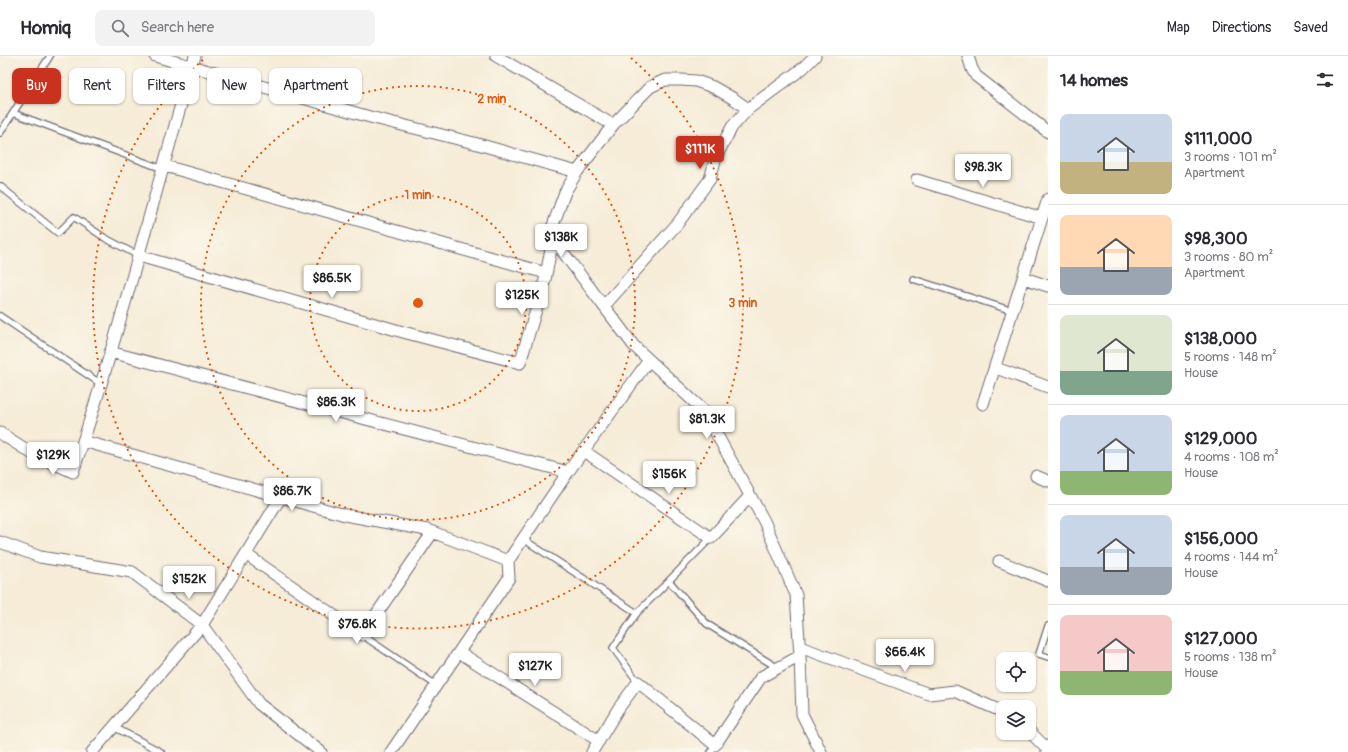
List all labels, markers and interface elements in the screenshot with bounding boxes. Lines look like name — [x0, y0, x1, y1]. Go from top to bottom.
search box — [95, 10, 375, 46]
text: Homiq — [20, 16, 71, 40]
icon: search — [109, 17, 131, 39]
text: Search here — [141, 18, 214, 37]
text: Map — [1167, 19, 1190, 36]
text: Directions — [1212, 19, 1271, 36]
text: Saved — [1293, 19, 1328, 36]
chip: Buy — [12, 68, 61, 104]
chip: Rent — [69, 68, 125, 104]
chip: Filters — [133, 68, 199, 104]
chip: New — [207, 68, 261, 104]
chip: Apartment — [269, 68, 362, 104]
icon: filters — [1314, 69, 1336, 91]
text: 14 homes — [1060, 70, 1128, 91]
text: 2 min — [478, 92, 507, 107]
text: $111,000 — [1184, 128, 1252, 149]
icon: home — [1092, 130, 1140, 178]
pin: $111K — [672, 136, 728, 170]
text: $111K — [685, 141, 715, 157]
text: 3 rooms · 101 m² — [1184, 149, 1277, 165]
pin: $98.3K — [950, 154, 1016, 188]
text: $98.3K — [964, 159, 1002, 175]
text: Apartment — [1184, 165, 1245, 181]
text: 1 min — [405, 188, 432, 203]
pin: $138K — [533, 224, 589, 258]
text: $98,300 — [1184, 228, 1248, 249]
text: $138K — [544, 229, 578, 245]
icon: home — [1092, 231, 1140, 279]
text: 3 rooms · 80 m² — [1184, 249, 1273, 265]
pin: $86.5K — [299, 265, 365, 299]
text: Apartment — [1184, 265, 1245, 281]
text: $86.5K — [313, 270, 351, 286]
pin: $125K — [494, 282, 550, 316]
text: $125K — [505, 287, 539, 303]
centre of rings — [411, 296, 425, 310]
text: 3 min — [729, 296, 758, 311]
text: $138,000 — [1184, 328, 1257, 349]
icon: home — [1092, 331, 1140, 379]
text: 5 rooms · 148 m² — [1184, 349, 1277, 365]
text: House — [1184, 365, 1218, 381]
pin: $86.3K — [303, 389, 369, 423]
text: $86.3K — [316, 394, 356, 410]
pin: $81.3K — [674, 406, 740, 440]
text: $81.3K — [689, 411, 725, 427]
text: $129,000 — [1184, 428, 1257, 449]
icon: home — [1092, 431, 1140, 479]
pin: $129K — [25, 442, 81, 476]
text: $129K — [36, 447, 70, 463]
text: 4 rooms · 108 m² — [1184, 449, 1279, 465]
pin: $156K — [641, 461, 697, 495]
text: House — [1184, 465, 1218, 481]
text: $156K — [652, 466, 686, 482]
pin: $86.7K — [259, 478, 325, 512]
text: $86.7K — [273, 483, 311, 499]
text: $156,000 — [1184, 528, 1258, 549]
icon: home — [1092, 531, 1140, 579]
text: 4 rooms · 144 m² — [1184, 549, 1278, 565]
text: House — [1184, 565, 1218, 581]
pin: $152K — [161, 566, 217, 600]
text: $152K — [172, 571, 206, 587]
pin: $76.8K — [324, 611, 390, 645]
text: $76.8K — [338, 616, 376, 632]
text: $127,000 — [1184, 628, 1258, 649]
icon: home — [1092, 631, 1140, 679]
pin: $66.4K — [872, 639, 938, 673]
text: $66.4K — [885, 644, 925, 660]
text: 5 rooms · 138 m² — [1184, 649, 1277, 665]
map controls — [996, 652, 1036, 740]
button: locate — [996, 652, 1036, 692]
pin: $127K — [507, 653, 563, 687]
text: $127K — [518, 658, 552, 674]
text: House — [1184, 665, 1218, 681]
button: layers — [996, 700, 1036, 740]

